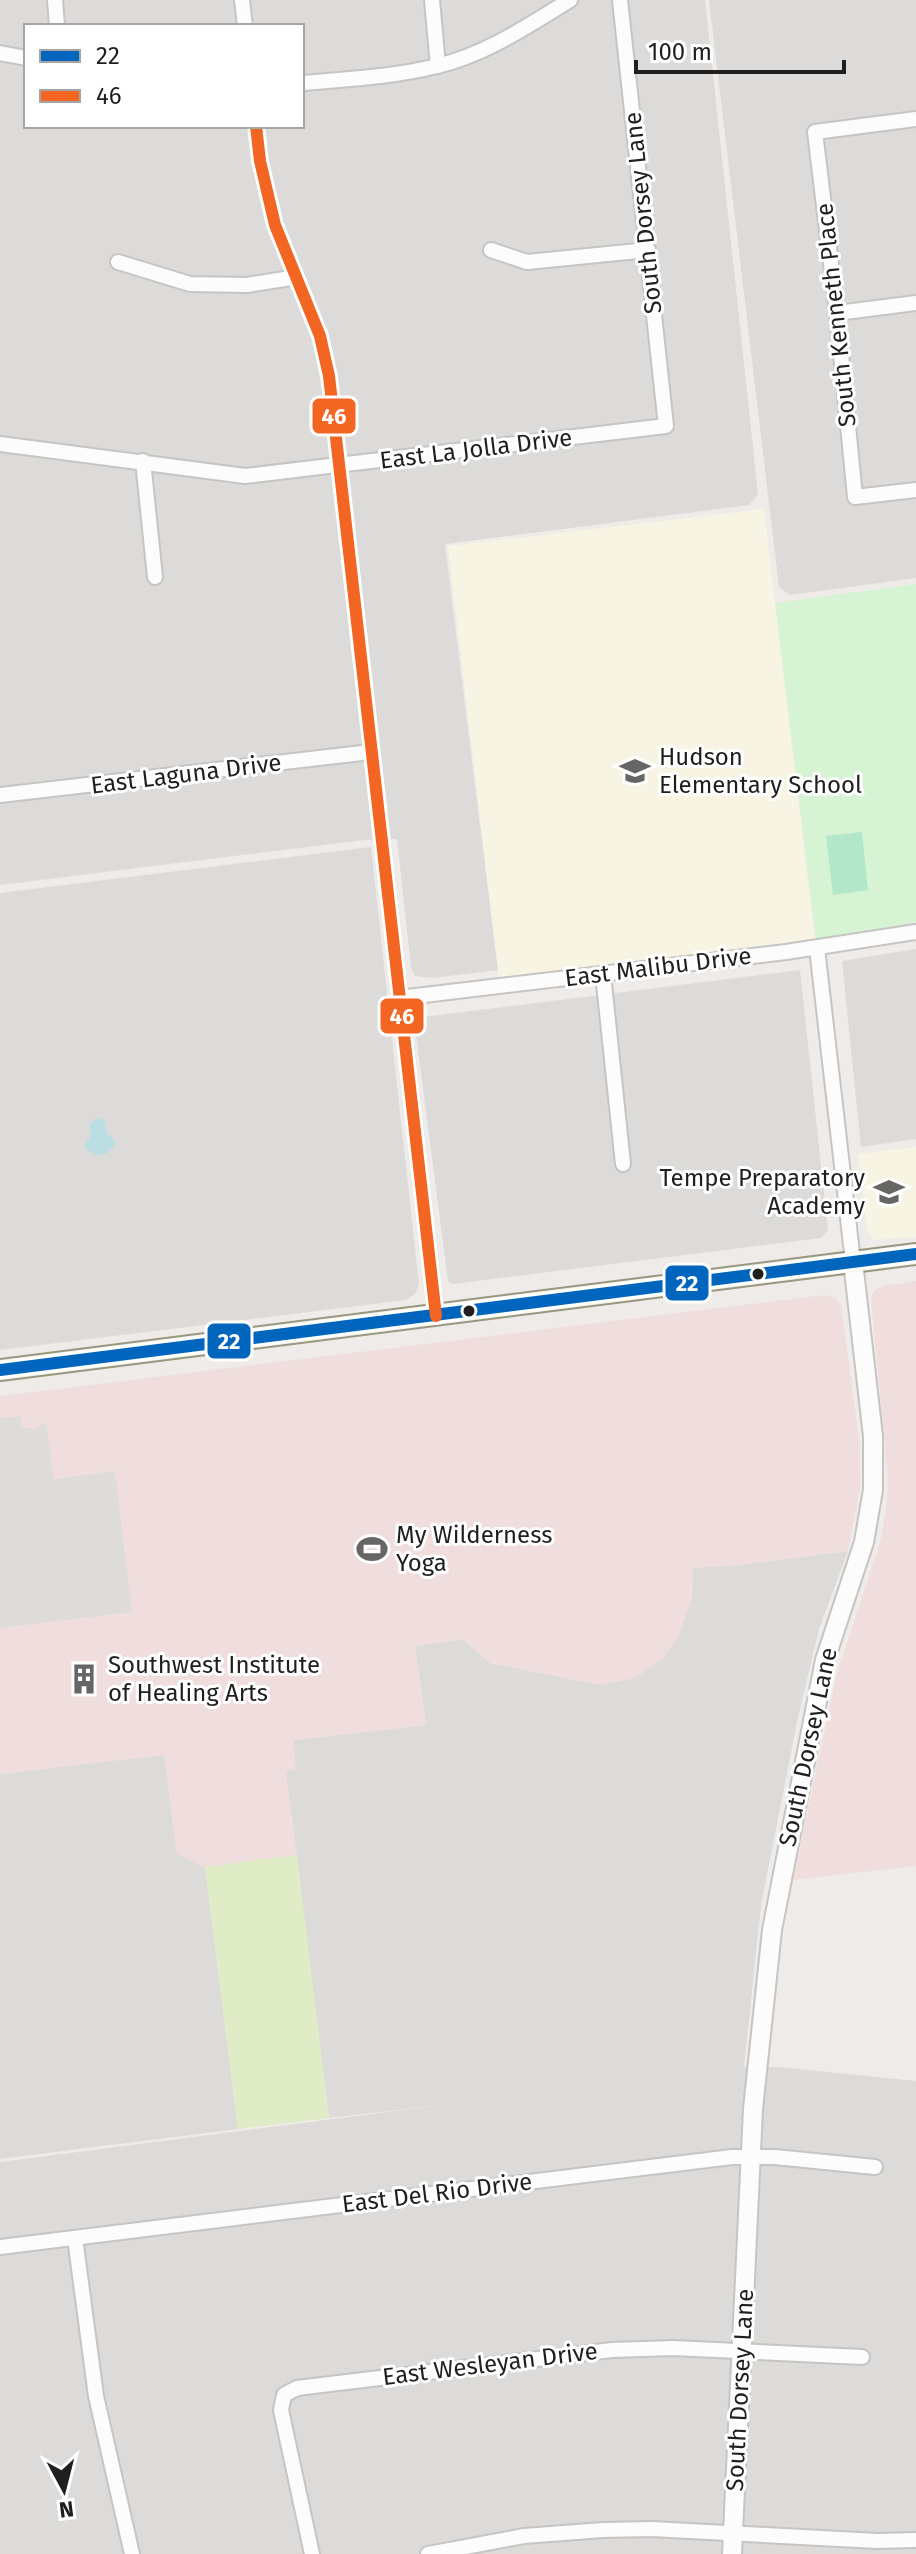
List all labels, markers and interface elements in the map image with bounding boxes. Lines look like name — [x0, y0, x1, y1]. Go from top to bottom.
legend — [24, 24, 304, 128]
scale bar — [636, 24, 844, 74]
text: 100 m — [648, 38, 712, 66]
text: 22 — [96, 42, 120, 70]
text: 46 — [96, 82, 122, 110]
street label: South Dorsey Lane — [618, 111, 668, 315]
street label: South Kenneth Place — [810, 202, 862, 428]
line badge: 46 — [311, 397, 357, 435]
text: 46 — [322, 403, 346, 430]
street label: East La Jolla Drive — [378, 423, 574, 475]
place label: Hudson Elementary School — [659, 743, 862, 799]
street label: East Laguna Drive — [89, 748, 283, 800]
school or university icon: Hudson Elementary School — [618, 754, 652, 788]
street label: East Malibu Drive — [563, 942, 753, 992]
line badge: 46 — [379, 997, 425, 1035]
text: 46 — [390, 1003, 414, 1030]
place label: Tempe Preparatory Academy — [660, 1164, 865, 1220]
school or university icon: Tempe Preparatory Academy — [872, 1175, 906, 1209]
line badge: 22 — [664, 1264, 710, 1302]
unlabelled marker — [750, 1266, 766, 1282]
text: 22 — [676, 1270, 698, 1297]
unlabelled marker — [461, 1303, 477, 1319]
line badge: 22 — [206, 1322, 252, 1360]
text: 22 — [218, 1328, 240, 1355]
place label: My Wilderness Yoga — [396, 1521, 552, 1577]
sports icon: My Wilderness Yoga — [355, 1532, 389, 1566]
street label: South Dorsey Lane — [773, 1645, 843, 1849]
place label: Southwest Institute of Healing Arts — [108, 1651, 320, 1707]
building icon: Southwest Institute of Healing Arts — [67, 1662, 101, 1696]
street label: East Del Rio Drive — [340, 2167, 534, 2219]
street label: South Dorsey Lane — [721, 2288, 759, 2492]
street label: East Wesleyan Drive — [381, 2337, 599, 2391]
north arrow — [24, 2450, 104, 2530]
text: N — [57, 2495, 75, 2524]

